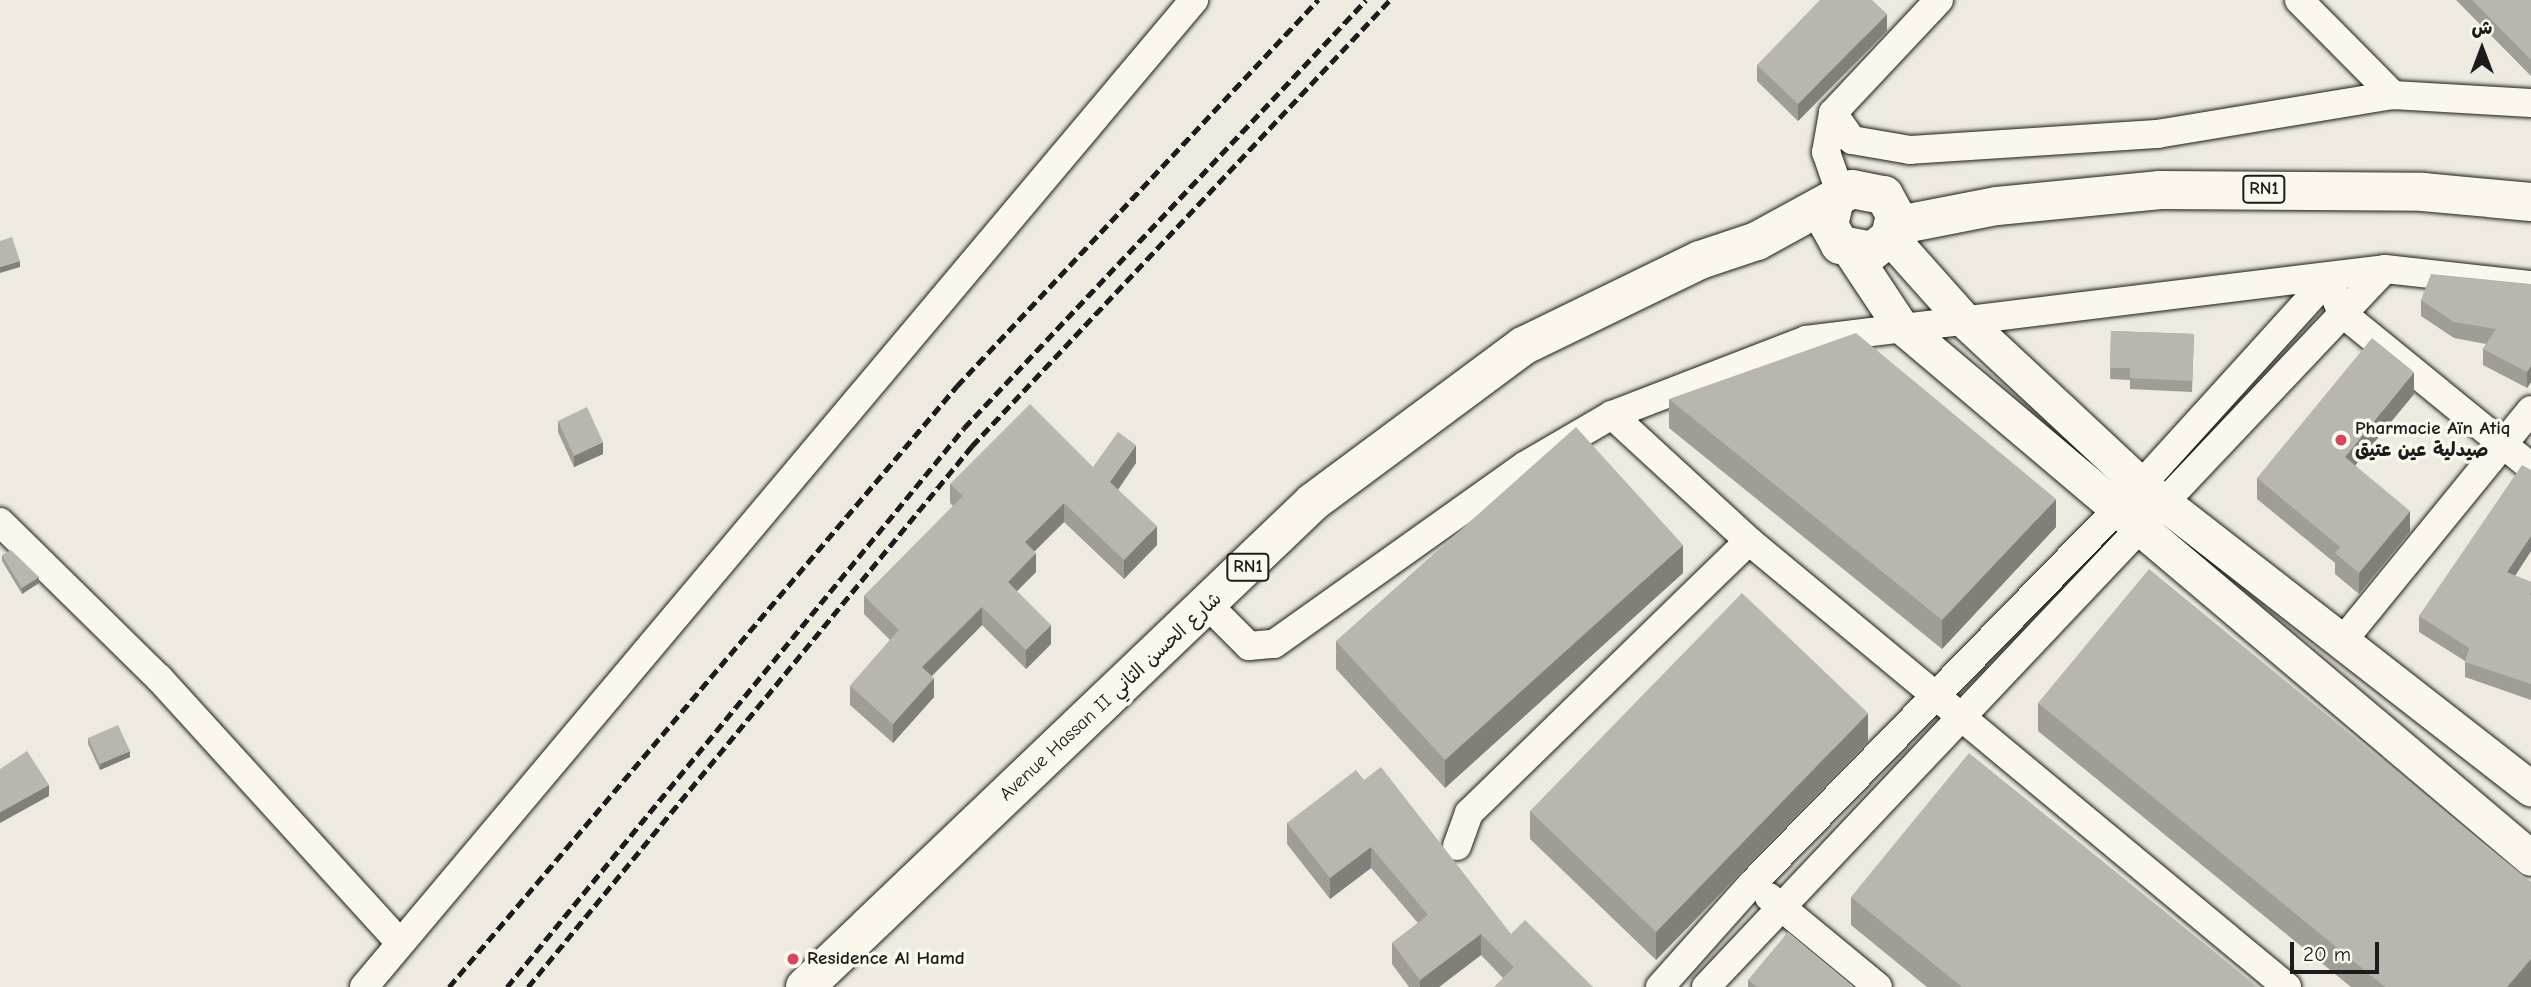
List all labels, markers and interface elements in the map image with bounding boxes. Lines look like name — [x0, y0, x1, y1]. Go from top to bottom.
north arrow — [2447, 14, 2517, 84]
text: ش — [2472, 17, 2492, 39]
road number: RN1 — [2241, 174, 2287, 204]
place label: Pharmacie Aïn Atiq صيدلية عين عتيق — [2355, 418, 2511, 462]
marker: Pharmacie Aïn Atiq صيدلية عين عتيق — [2333, 432, 2349, 448]
road number: RN1 — [1225, 552, 1271, 582]
street label: Avenue Hassan II شارع الحسن الثاني — [995, 588, 1227, 806]
scale bar — [2293, 928, 2382, 972]
text: 20 m — [2303, 942, 2351, 966]
place label: Residence Al Hamd — [807, 948, 965, 970]
marker: Residence Al Hamd — [785, 951, 801, 967]

